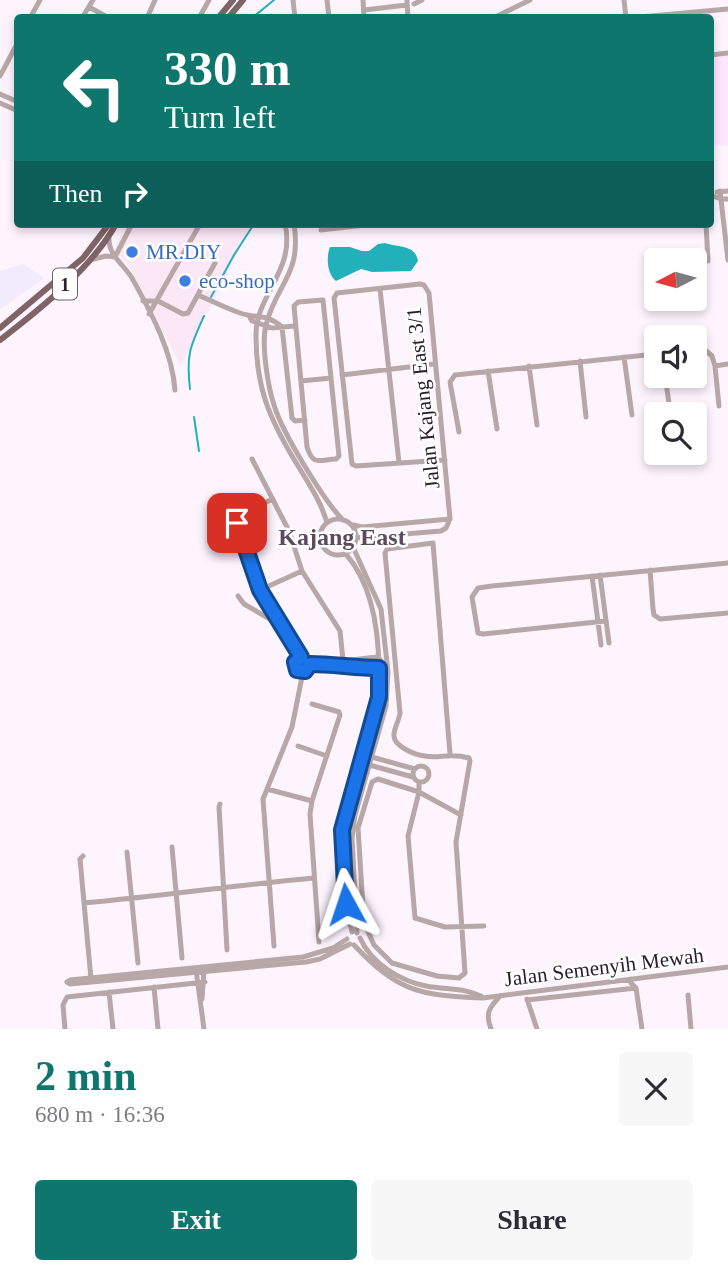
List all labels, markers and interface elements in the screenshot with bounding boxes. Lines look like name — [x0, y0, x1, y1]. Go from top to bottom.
text: 330 m — [164, 41, 291, 96]
icon: left — [49, 42, 140, 133]
text: Turn left — [164, 99, 276, 135]
icon: right — [116, 175, 154, 213]
text: Then — [49, 179, 102, 208]
place label: MR.DIY — [146, 240, 221, 264]
marker: MR.DIY — [124, 244, 140, 260]
north arrow — [644, 248, 707, 312]
map controls — [644, 248, 707, 465]
road number: 1 — [53, 268, 77, 300]
place label: eco-shop — [199, 269, 275, 293]
marker: eco-shop — [177, 273, 193, 289]
street label: Jalan Kajang East 3/1 — [402, 306, 444, 490]
button: sound — [644, 325, 707, 388]
button: search — [644, 402, 707, 465]
pin — [207, 493, 267, 553]
icon: arrive — [218, 504, 256, 542]
district label: Kajang East — [278, 524, 406, 550]
position arrow — [309, 867, 383, 941]
street label: Jalan Semenyih Mewah — [503, 943, 706, 991]
button: close — [619, 1052, 693, 1126]
text: 2 min — [35, 1053, 137, 1099]
text: 680 m · 16:36 — [35, 1102, 165, 1127]
button: Exit — [35, 1180, 357, 1260]
button: Share — [371, 1180, 693, 1260]

